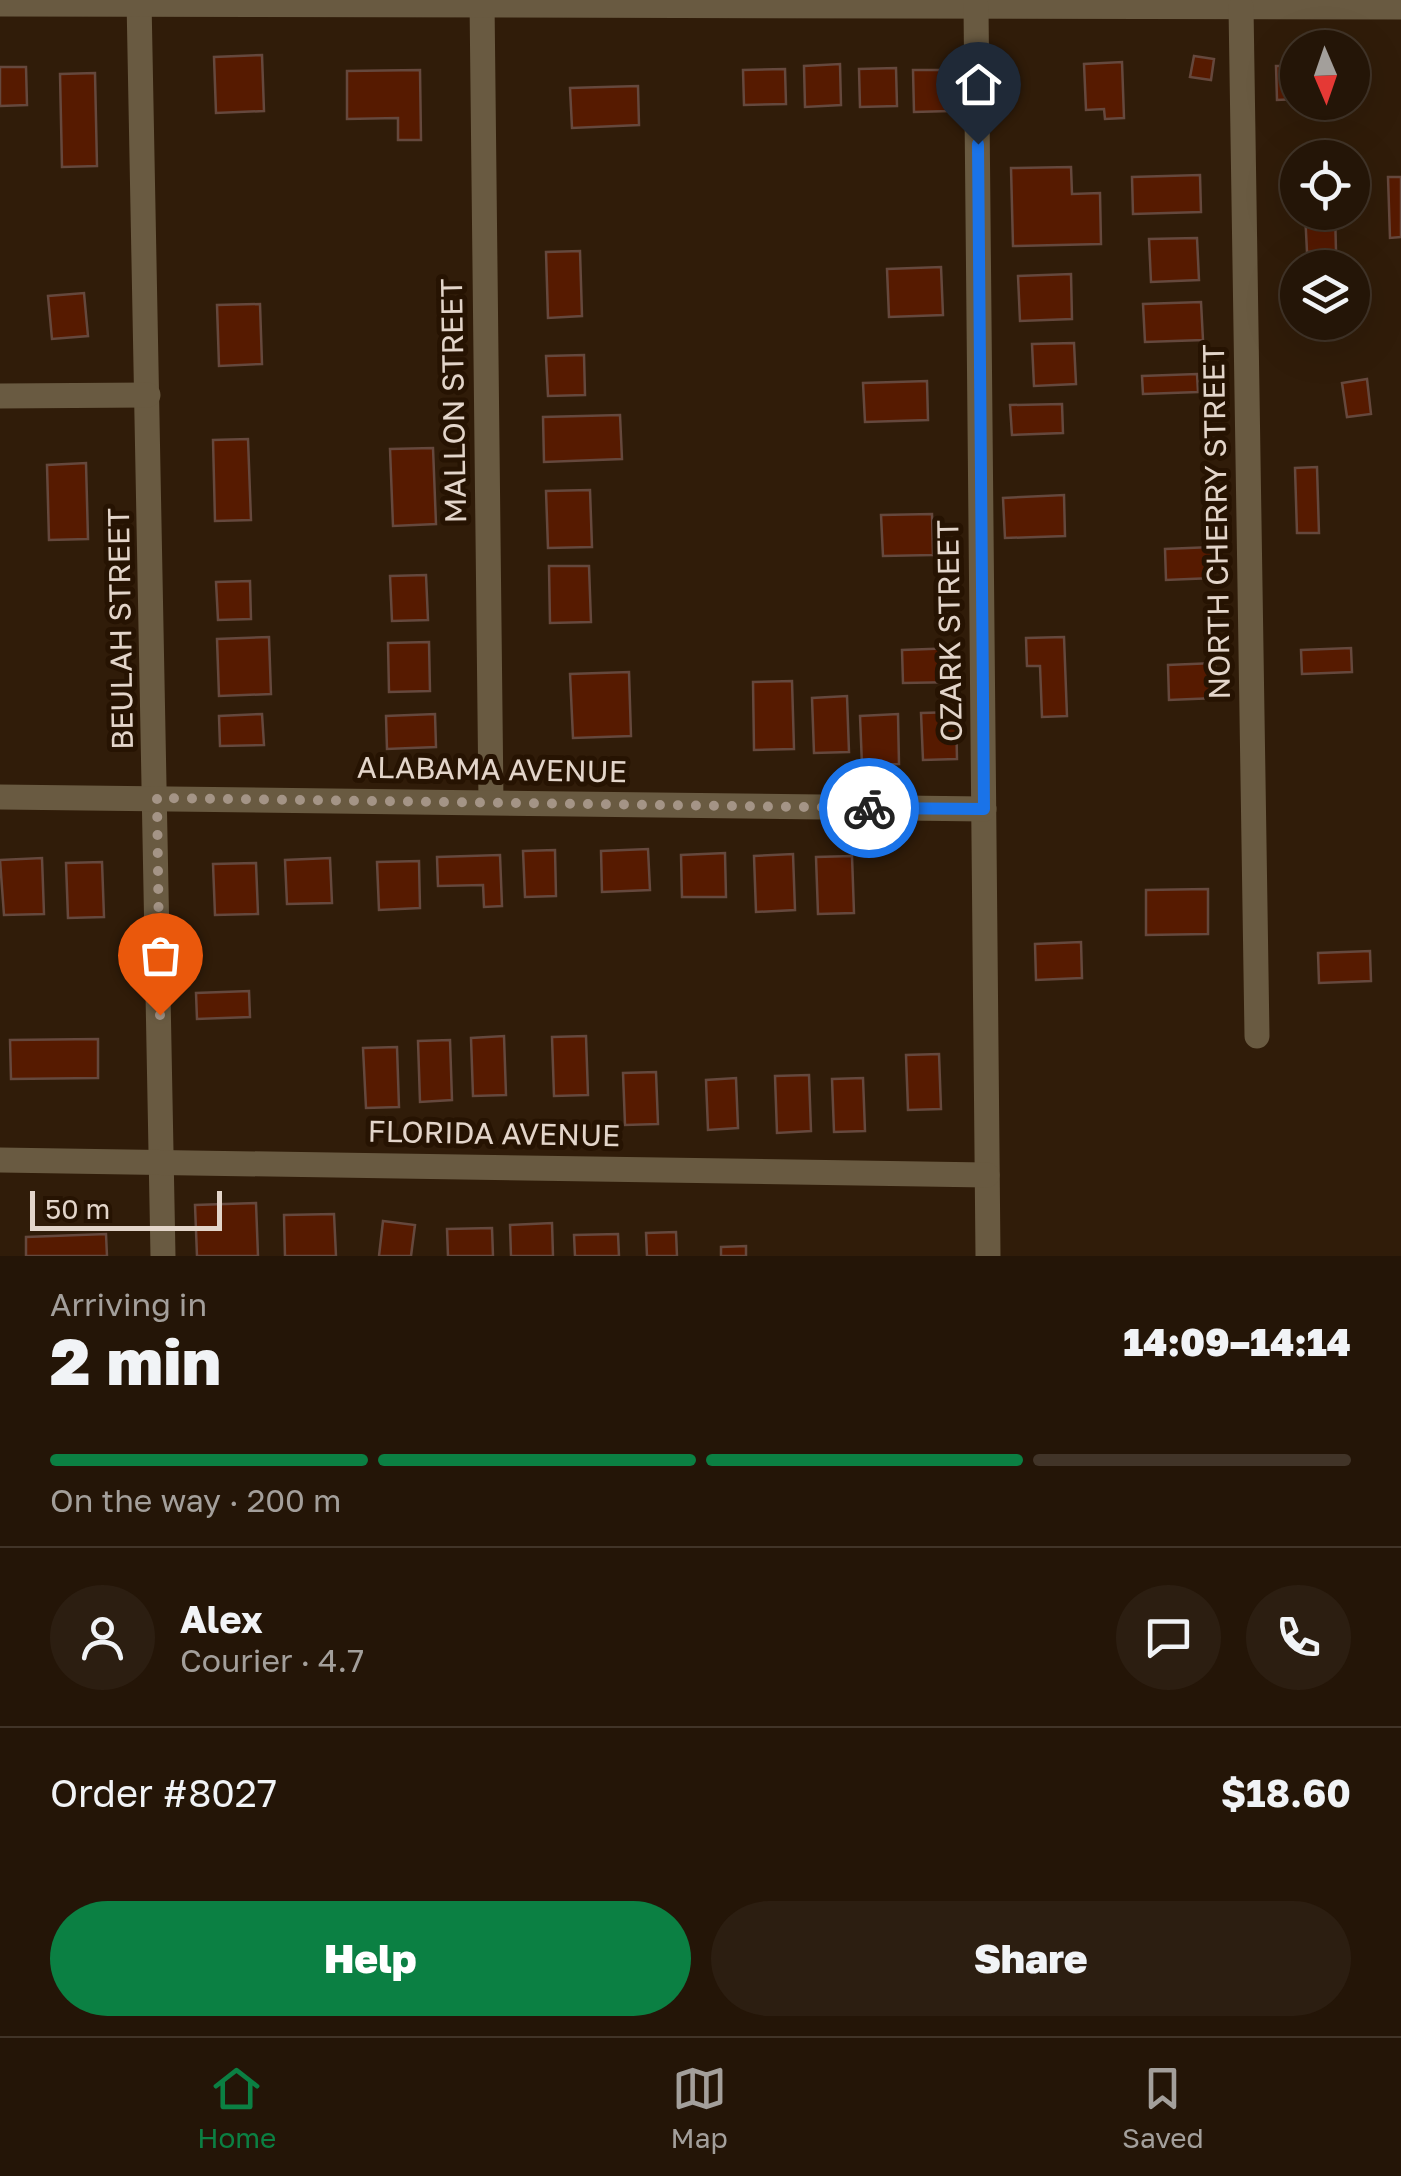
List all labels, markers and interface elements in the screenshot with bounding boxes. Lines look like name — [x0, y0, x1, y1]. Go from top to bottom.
north arrow — [1280, 30, 1370, 120]
map controls — [1280, 30, 1370, 340]
pin — [936, 42, 1021, 145]
icon: home — [951, 57, 1006, 112]
button: locate — [1280, 140, 1370, 230]
button: layers — [1280, 250, 1370, 340]
street label: MALLON STREET — [433, 278, 473, 524]
street label: NORTH CHERRY STREET — [1195, 344, 1237, 700]
street label: BEULAH STREET — [100, 508, 140, 750]
street label: OZARK STREET — [929, 520, 969, 742]
street label: ALABAMA AVENUE — [357, 749, 627, 789]
courier — [819, 758, 919, 858]
icon: bike — [842, 781, 897, 836]
pin — [118, 913, 203, 1016]
icon: bag — [133, 928, 188, 983]
street label: FLORIDA AVENUE — [367, 1113, 621, 1153]
scale bar — [30, 1186, 222, 1230]
text: 50 m — [45, 1192, 110, 1225]
text: Arriving in — [50, 1285, 207, 1323]
text: 14:09–14:14 — [1123, 1319, 1351, 1364]
text: 2 min — [50, 1321, 221, 1399]
text: On the way · 200 m — [50, 1481, 341, 1519]
button: person — [50, 1585, 155, 1690]
button: chat — [1116, 1585, 1221, 1690]
button: phone — [1246, 1585, 1351, 1690]
text: Alex — [180, 1596, 263, 1641]
text: Courier · 4.7 — [180, 1641, 364, 1679]
text: Order #8027 — [50, 1770, 277, 1815]
text: $18.60 — [1221, 1770, 1351, 1815]
button: Help — [50, 1901, 691, 2016]
button: Share — [711, 1901, 1351, 2016]
tab: Home — [197, 2061, 276, 2154]
tab: Map — [671, 2061, 728, 2154]
tab: Saved — [1122, 2061, 1204, 2154]

